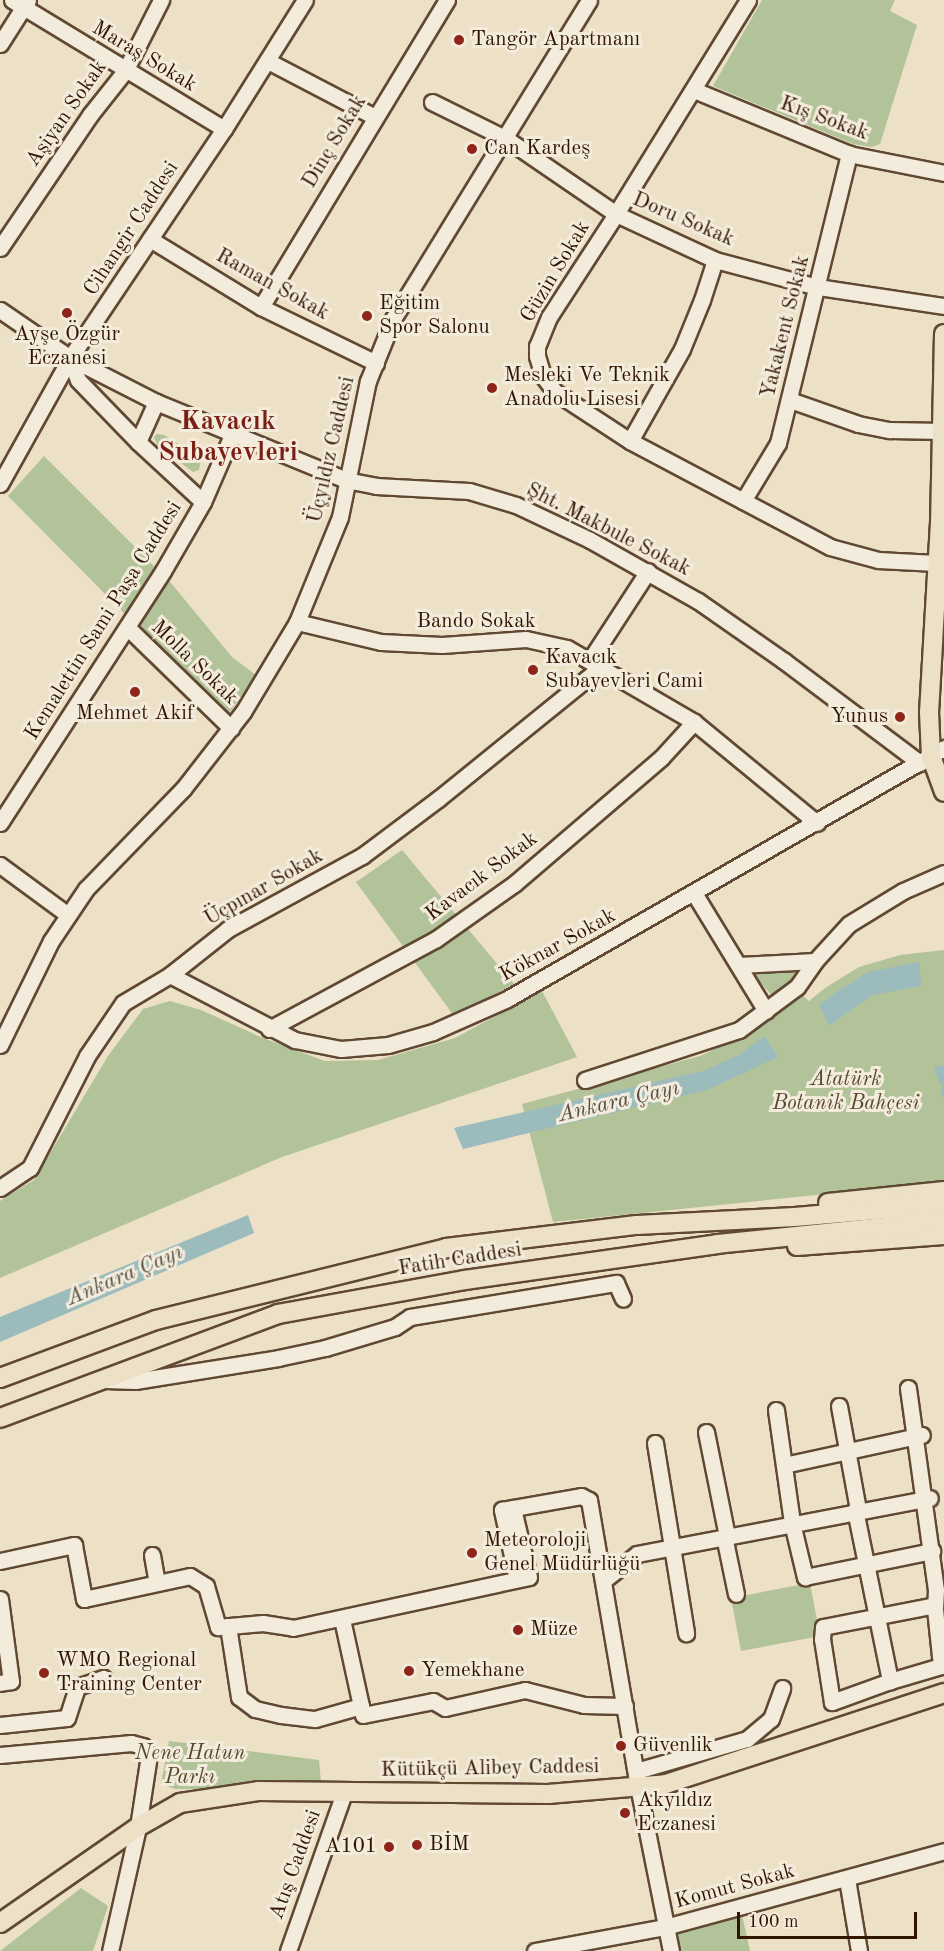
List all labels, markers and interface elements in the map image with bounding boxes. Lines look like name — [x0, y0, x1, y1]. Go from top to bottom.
street label: Maraş Sokak — [87, 16, 201, 98]
place label: Tangör Apartmanı — [471, 27, 640, 53]
marker: Tangör Apartmanı — [452, 33, 466, 47]
street label: Aşiyan Sokak — [21, 56, 113, 172]
street label: Dinç Sokak — [297, 91, 373, 193]
street label: Kış Sokak — [776, 91, 872, 147]
place label: Can Kardeş — [484, 136, 590, 162]
marker: Can Kardeş — [465, 142, 479, 156]
street label: Cihangir Caddesi — [79, 157, 185, 301]
street label: Doru Sokak — [628, 187, 738, 253]
street label: Güzin Sokak — [516, 217, 596, 327]
street label: Raman Sokak — [211, 244, 333, 326]
street label: Yakakent Sokak — [756, 253, 816, 401]
place label: Eğitim Spor Salonu — [379, 291, 490, 341]
marker: Ayşe Özgür Eczanesi — [60, 306, 74, 320]
marker: Eğitim Spor Salonu — [360, 309, 374, 323]
place label: Ayşe Özgür Eczanesi — [14, 322, 120, 372]
place label: Mesleki Ve Teknik Anadolu Lisesi — [504, 363, 670, 413]
street label: Üçyıldız Caddesi — [303, 374, 361, 526]
marker: Mesleki Ve Teknik Anadolu Lisesi — [485, 381, 499, 395]
district label: Kavacık Subayevleri — [158, 405, 298, 468]
street label: Şht. Makbule Sokak — [522, 478, 694, 582]
street label: Kemalettin Sami Paşa Caddesi — [20, 497, 188, 745]
street label: Bando Sokak — [416, 609, 536, 635]
street label: Molla Sokak — [145, 615, 243, 711]
place label: Kavacık Subayevleri Cami — [545, 645, 703, 695]
marker: Kavacık Subayevleri Cami — [526, 663, 540, 677]
marker: Mehmet Akif — [128, 685, 142, 699]
place label: Mehmet Akif — [76, 701, 194, 727]
place label: Yunus — [831, 704, 888, 730]
marker: Yunus — [893, 710, 907, 724]
street label: Kavacık Sokak — [421, 827, 543, 927]
street label: Üçpınar Sokak — [200, 844, 328, 932]
street label: Köknar Sokak — [495, 904, 621, 988]
park label: Atatürk Botanik Bahçesi — [772, 1067, 920, 1117]
water label: Ankara Çayı — [556, 1075, 682, 1129]
street label: Fatih Caddesi — [397, 1238, 523, 1282]
water label: Ankara Çayı — [63, 1240, 187, 1312]
place label: Meteoroloji Genel Müdürlüğü — [484, 1528, 640, 1578]
marker: Meteoroloji Genel Müdürlüğü — [465, 1546, 479, 1560]
place label: Müze — [530, 1617, 578, 1643]
marker: Müze — [511, 1623, 525, 1637]
place label: WMO Regional Training Center — [56, 1648, 202, 1698]
place label: Yemekhane — [421, 1658, 524, 1684]
marker: Yemekhane — [402, 1664, 416, 1678]
marker: WMO Regional Training Center — [37, 1666, 51, 1680]
place label: Güvenlik — [633, 1733, 713, 1759]
marker: Güvenlik — [614, 1739, 628, 1753]
park label: Nene Hatun Parkı — [135, 1741, 245, 1791]
street label: Kütükçü Alibey Caddesi — [381, 1754, 599, 1784]
place label: Akyıldız Eczanesi — [637, 1788, 716, 1838]
marker: Akyıldız Eczanesi — [618, 1806, 632, 1820]
street label: Atış Caddesi — [265, 1807, 327, 1923]
place label: BİM — [429, 1832, 469, 1858]
place label: A101 — [324, 1834, 377, 1860]
marker: BİM — [410, 1838, 424, 1852]
marker: A101 — [382, 1840, 396, 1854]
street label: Komut Sokak — [672, 1859, 798, 1915]
scale bar — [740, 1900, 920, 1938]
text: 100 m — [748, 1913, 799, 1931]

